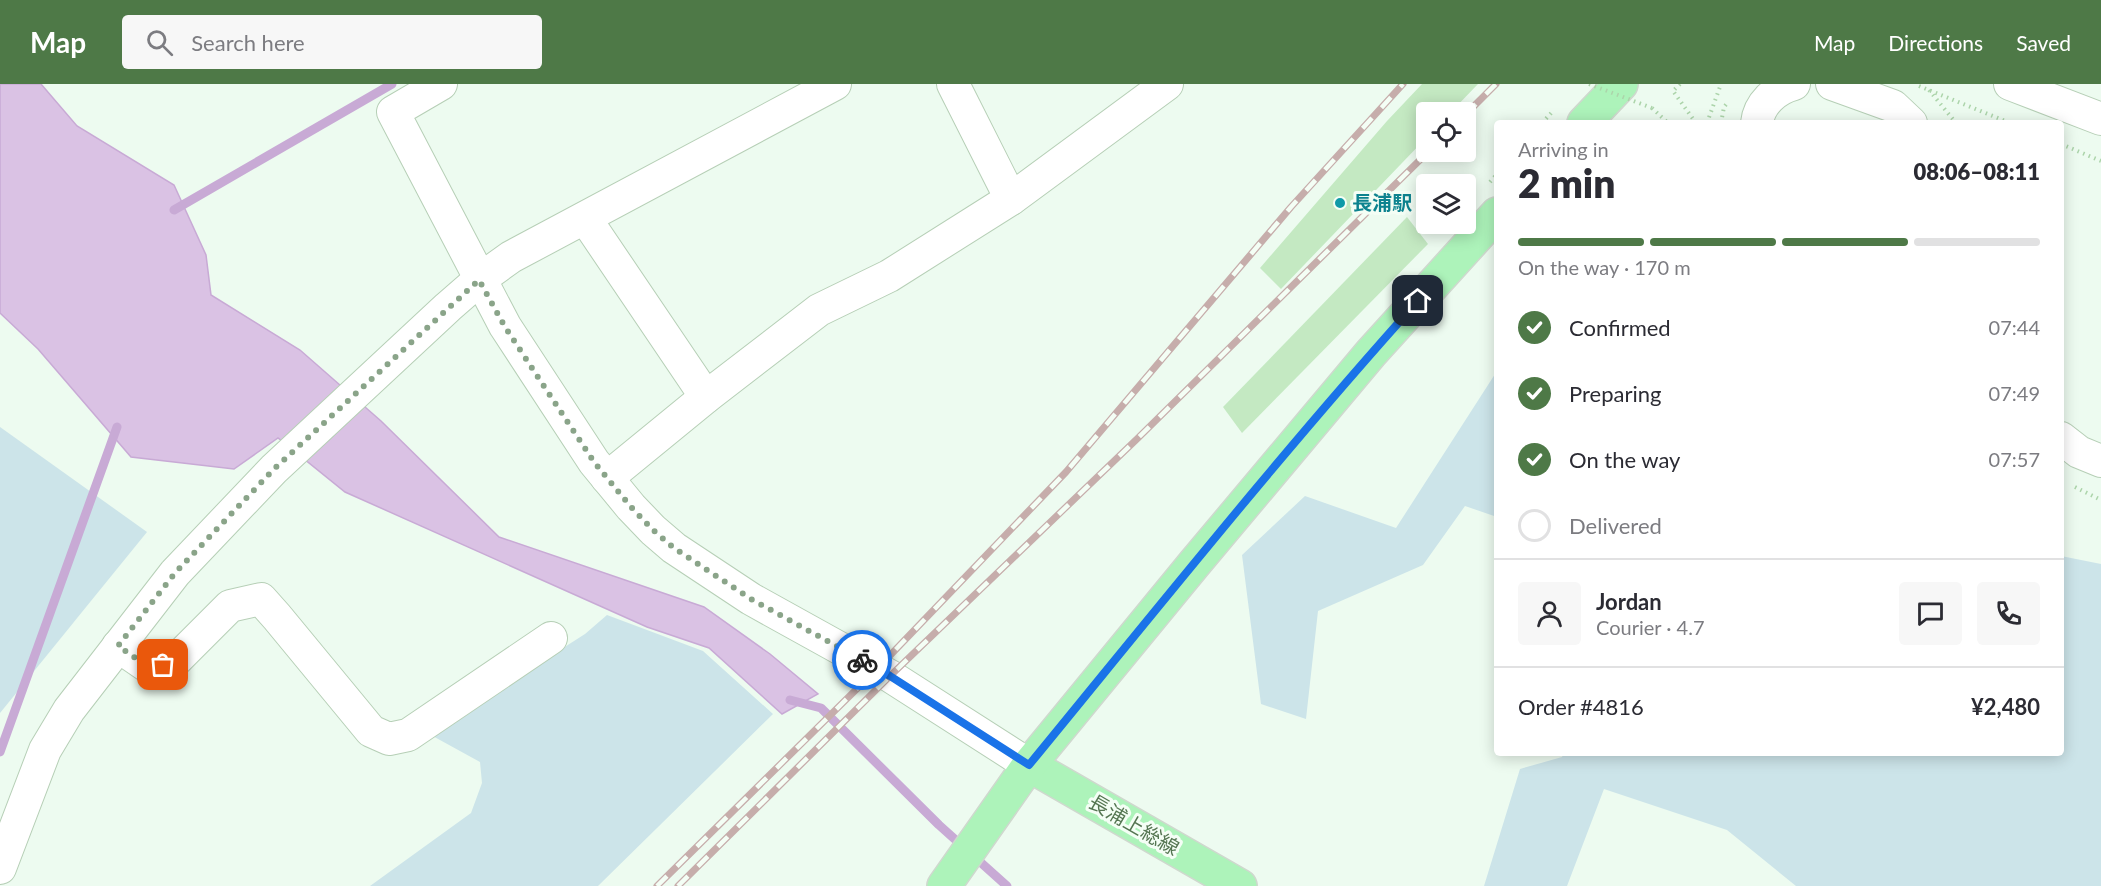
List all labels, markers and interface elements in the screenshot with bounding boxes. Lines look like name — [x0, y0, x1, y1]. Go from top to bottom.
search box — [122, 15, 542, 69]
text: Map — [30, 25, 86, 59]
icon: search — [143, 26, 176, 59]
text: Search here — [191, 29, 305, 56]
text: Map — [1814, 30, 1855, 55]
text: Directions — [1888, 30, 1983, 55]
text: Saved — [2016, 30, 2071, 55]
map controls — [1416, 102, 1476, 234]
button: locate — [1416, 102, 1476, 162]
text: Arriving in — [1518, 137, 1609, 161]
text: 08:06–08:11 — [1914, 158, 2040, 185]
text: 2 min — [1518, 160, 1615, 206]
button: layers — [1416, 174, 1476, 234]
place label: 長浦駅 — [1352, 190, 1412, 214]
marker: 長浦駅 — [1333, 196, 1347, 210]
text: On the way · 170 m — [1518, 255, 1691, 279]
pin — [1392, 275, 1443, 326]
icon: home — [1401, 284, 1434, 317]
icon: check — [1518, 311, 1551, 344]
text: Confirmed — [1569, 314, 1671, 341]
text: 07:44 — [1989, 315, 2040, 339]
icon: check — [1518, 377, 1551, 410]
text: Preparing — [1569, 380, 1661, 407]
text: 07:49 — [1989, 381, 2040, 405]
icon: check — [1518, 443, 1551, 476]
text: On the way — [1569, 446, 1680, 473]
text: 07:57 — [1989, 447, 2040, 471]
text: Delivered — [1569, 512, 1662, 539]
button: person — [1518, 582, 1581, 645]
button: chat — [1899, 582, 1962, 645]
button: phone — [1977, 582, 2040, 645]
text: Jordan — [1596, 588, 1662, 615]
text: Courier · 4.7 — [1596, 615, 1705, 639]
courier — [832, 630, 892, 690]
pin — [137, 639, 188, 690]
icon: bike — [846, 644, 879, 677]
icon: bag — [146, 648, 179, 681]
text: Order #4816 — [1518, 693, 1644, 720]
text: ¥2,480 — [1971, 693, 2040, 720]
street label: 長浦上総線 — [1085, 789, 1184, 860]

